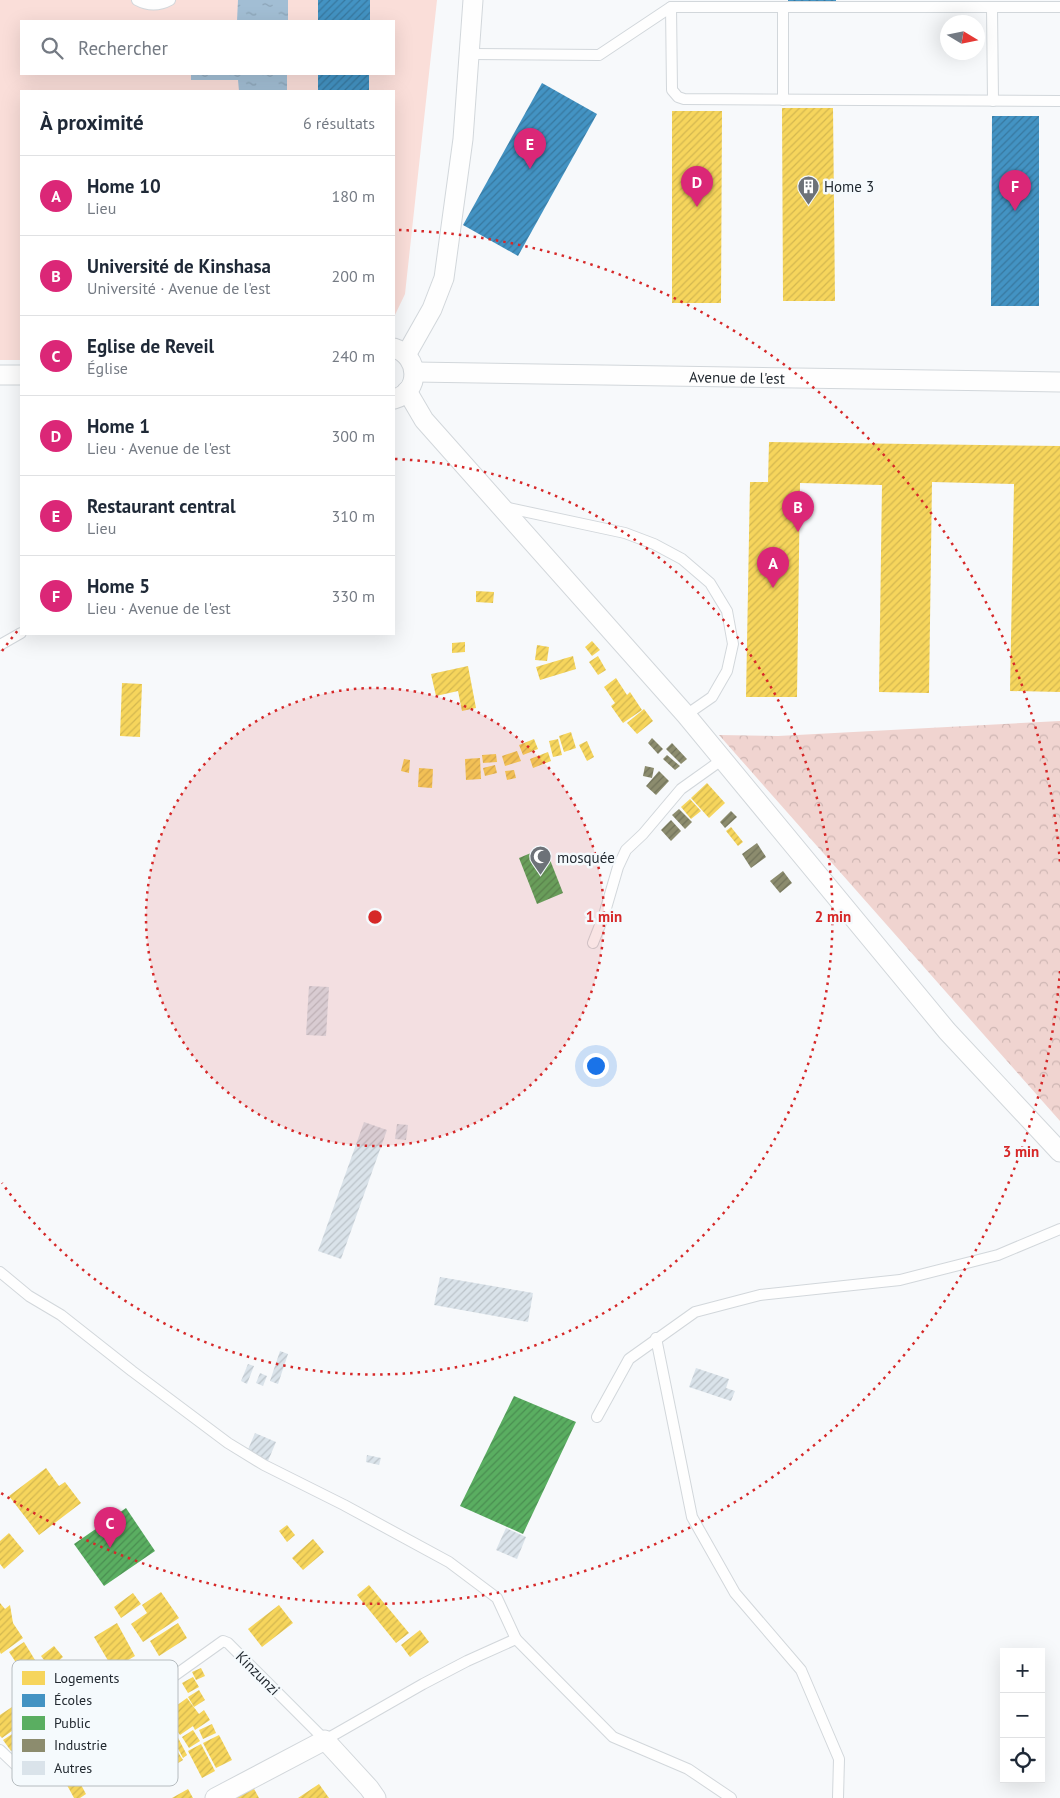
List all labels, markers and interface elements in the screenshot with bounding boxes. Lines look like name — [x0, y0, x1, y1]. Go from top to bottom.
north arrow — [940, 15, 985, 60]
search box — [20, 20, 395, 75]
icon: search — [38, 34, 66, 62]
text: Rechercher — [78, 36, 168, 60]
text: À proximité — [40, 109, 144, 136]
text: 6 résultats — [303, 113, 375, 133]
pin: E — [514, 128, 546, 169]
pin: D — [681, 166, 713, 207]
pin: F — [999, 170, 1031, 211]
text: Home 10 — [87, 174, 161, 198]
building icon: Home 3 — [796, 174, 820, 205]
place label: Home 3 — [824, 177, 874, 196]
text: A — [51, 186, 61, 206]
text: 180 m — [332, 186, 375, 206]
text: Lieu — [87, 198, 116, 218]
text: Université de Kinshasa — [87, 254, 271, 278]
text: B — [51, 266, 61, 286]
text: 200 m — [332, 266, 375, 286]
text: Université · Avenue de l'est — [87, 278, 270, 298]
text: Eglise de Reveil — [87, 334, 214, 358]
text: C — [52, 346, 60, 366]
text: 240 m — [332, 346, 375, 366]
text: Église — [87, 358, 128, 378]
street label: Avenue de l'est — [689, 367, 785, 387]
text: Home 1 — [87, 414, 150, 438]
text: D — [51, 426, 61, 446]
text: 300 m — [332, 426, 375, 446]
text: Lieu · Avenue de l'est — [87, 438, 231, 458]
pin: B — [782, 491, 814, 532]
text: Restaurant central — [87, 494, 236, 518]
text: E — [52, 506, 60, 526]
text: 310 m — [332, 506, 375, 526]
text: Lieu — [87, 518, 116, 538]
pin: A — [757, 547, 789, 588]
text: Home 5 — [87, 574, 150, 598]
text: F — [52, 586, 60, 606]
text: 330 m — [332, 586, 375, 606]
text: Lieu · Avenue de l'est — [87, 598, 231, 618]
mosque icon: mosquée — [529, 845, 553, 876]
place label: mosquée — [557, 848, 615, 867]
text: 1 min — [586, 907, 622, 926]
text: 2 min — [815, 907, 851, 926]
centre of rings — [366, 908, 384, 926]
your location — [583, 1053, 609, 1079]
text: 3 min — [1003, 1142, 1039, 1161]
pin: C — [94, 1507, 126, 1548]
street label: Kinzunzi — [232, 1647, 284, 1699]
map controls — [1000, 1648, 1045, 1783]
button: + — [1000, 1648, 1045, 1693]
legend — [12, 1660, 178, 1786]
text: Logements — [54, 1669, 119, 1687]
text: Écoles — [54, 1691, 92, 1709]
button: − — [1000, 1693, 1045, 1738]
text: Public — [54, 1714, 91, 1732]
text: Industrie — [54, 1736, 107, 1754]
button: locate — [1000, 1738, 1045, 1783]
text: Autres — [54, 1759, 92, 1777]

